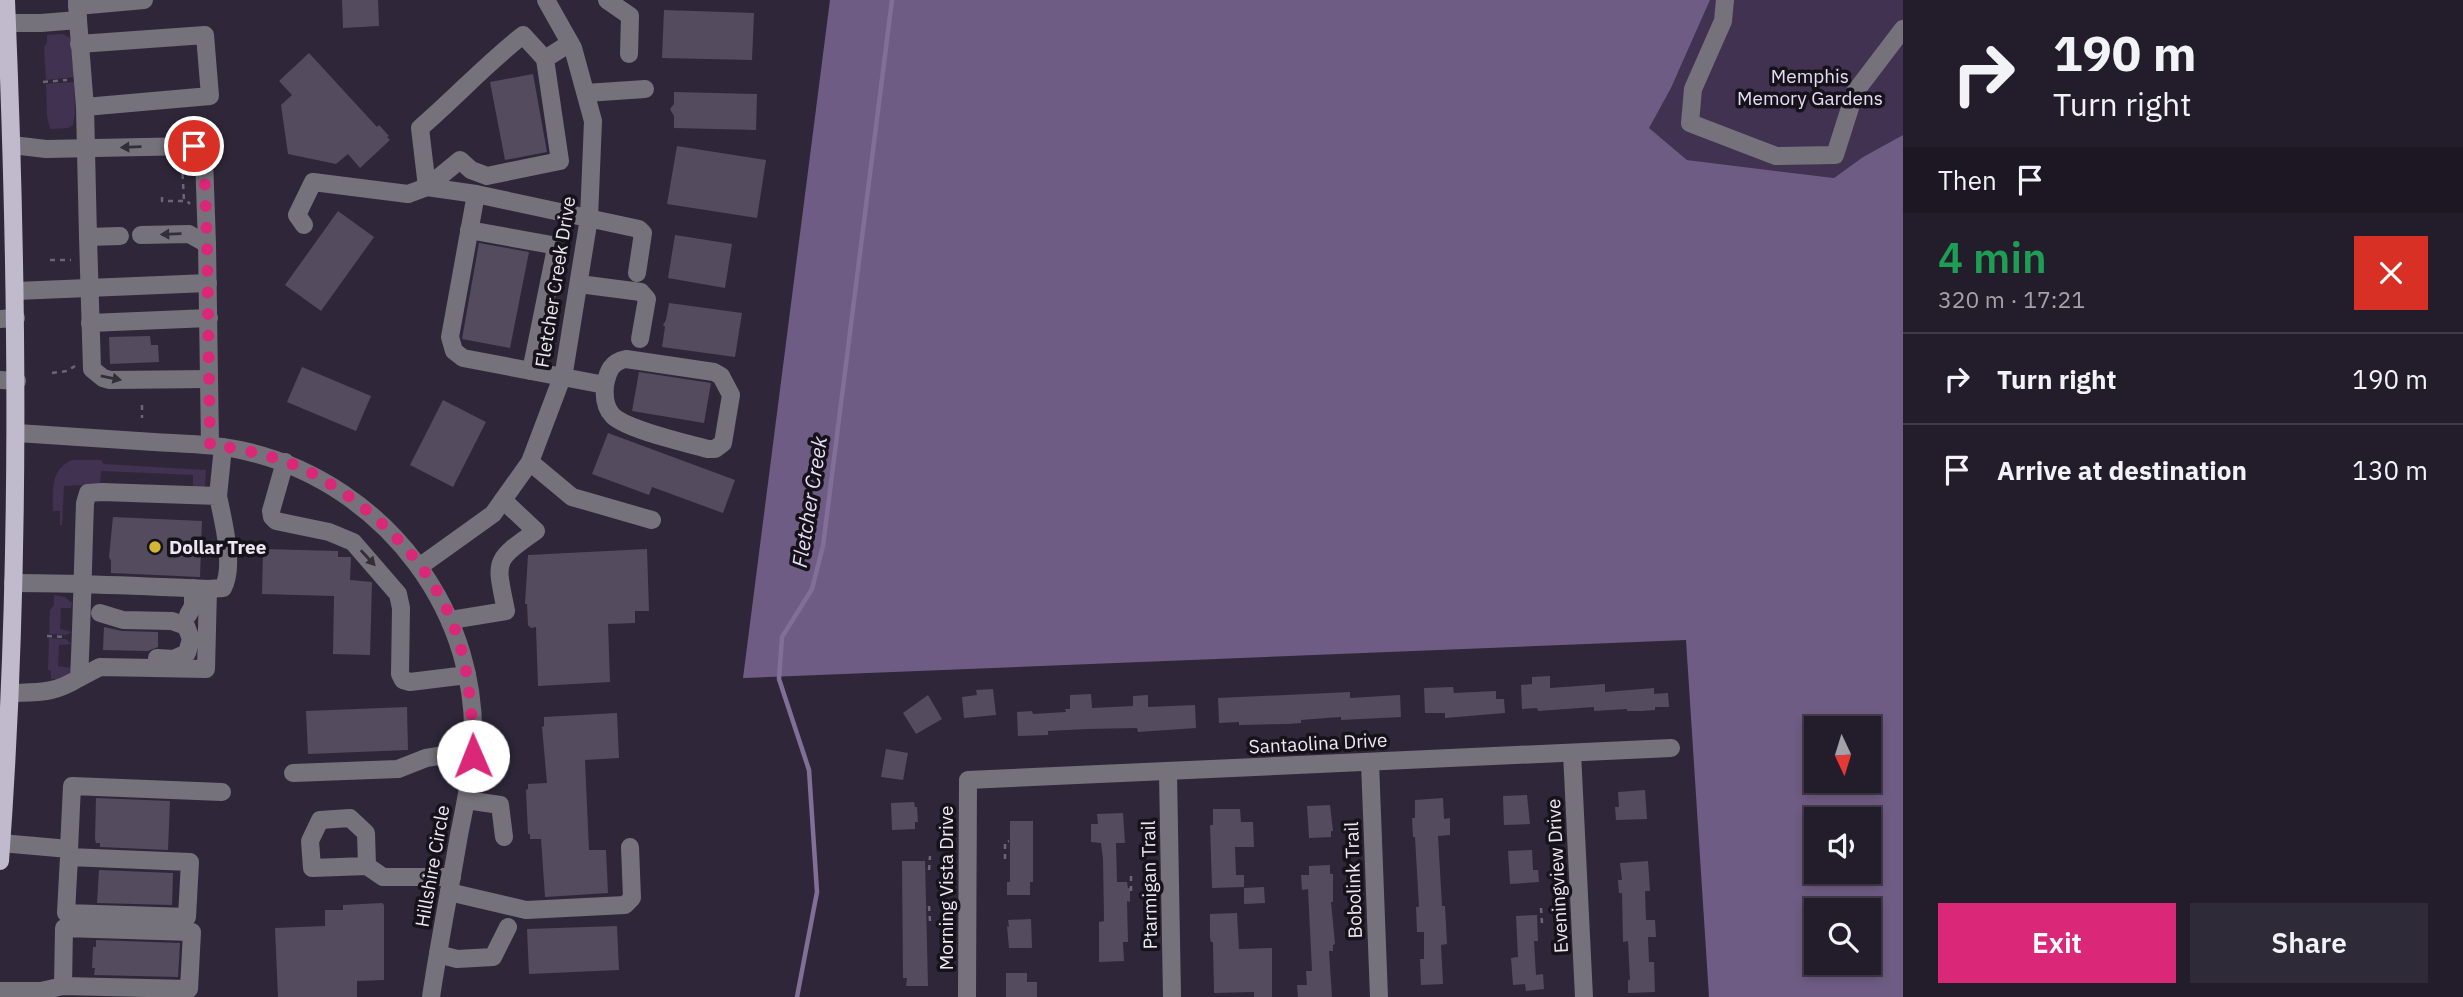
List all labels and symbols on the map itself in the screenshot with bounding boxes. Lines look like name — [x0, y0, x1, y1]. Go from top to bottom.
park label: Memphis Memory Gardens — [1737, 64, 1883, 110]
pin — [164, 116, 224, 176]
one-way arrow — [119, 141, 141, 152]
street label: Fletcher Creek Drive — [530, 195, 580, 369]
one-way arrow — [159, 229, 181, 240]
one-way arrow — [101, 373, 123, 384]
water label: Fletcher Creek — [785, 433, 833, 569]
place label: Dollar Tree — [169, 535, 266, 559]
marker: Dollar Tree — [147, 539, 163, 555]
one-way arrow — [359, 549, 375, 566]
north arrow — [1804, 716, 1881, 793]
position arrow — [436, 719, 510, 793]
street label: Santaolina Drive — [1248, 727, 1388, 759]
street label: Eveningview Drive — [1541, 798, 1573, 954]
street label: Hillshire Circle — [409, 803, 455, 929]
street label: Morning Vista Drive — [934, 806, 958, 970]
street label: Ptarmigan Trail — [1136, 820, 1162, 950]
street label: Bobolink Trail — [1339, 821, 1367, 939]

